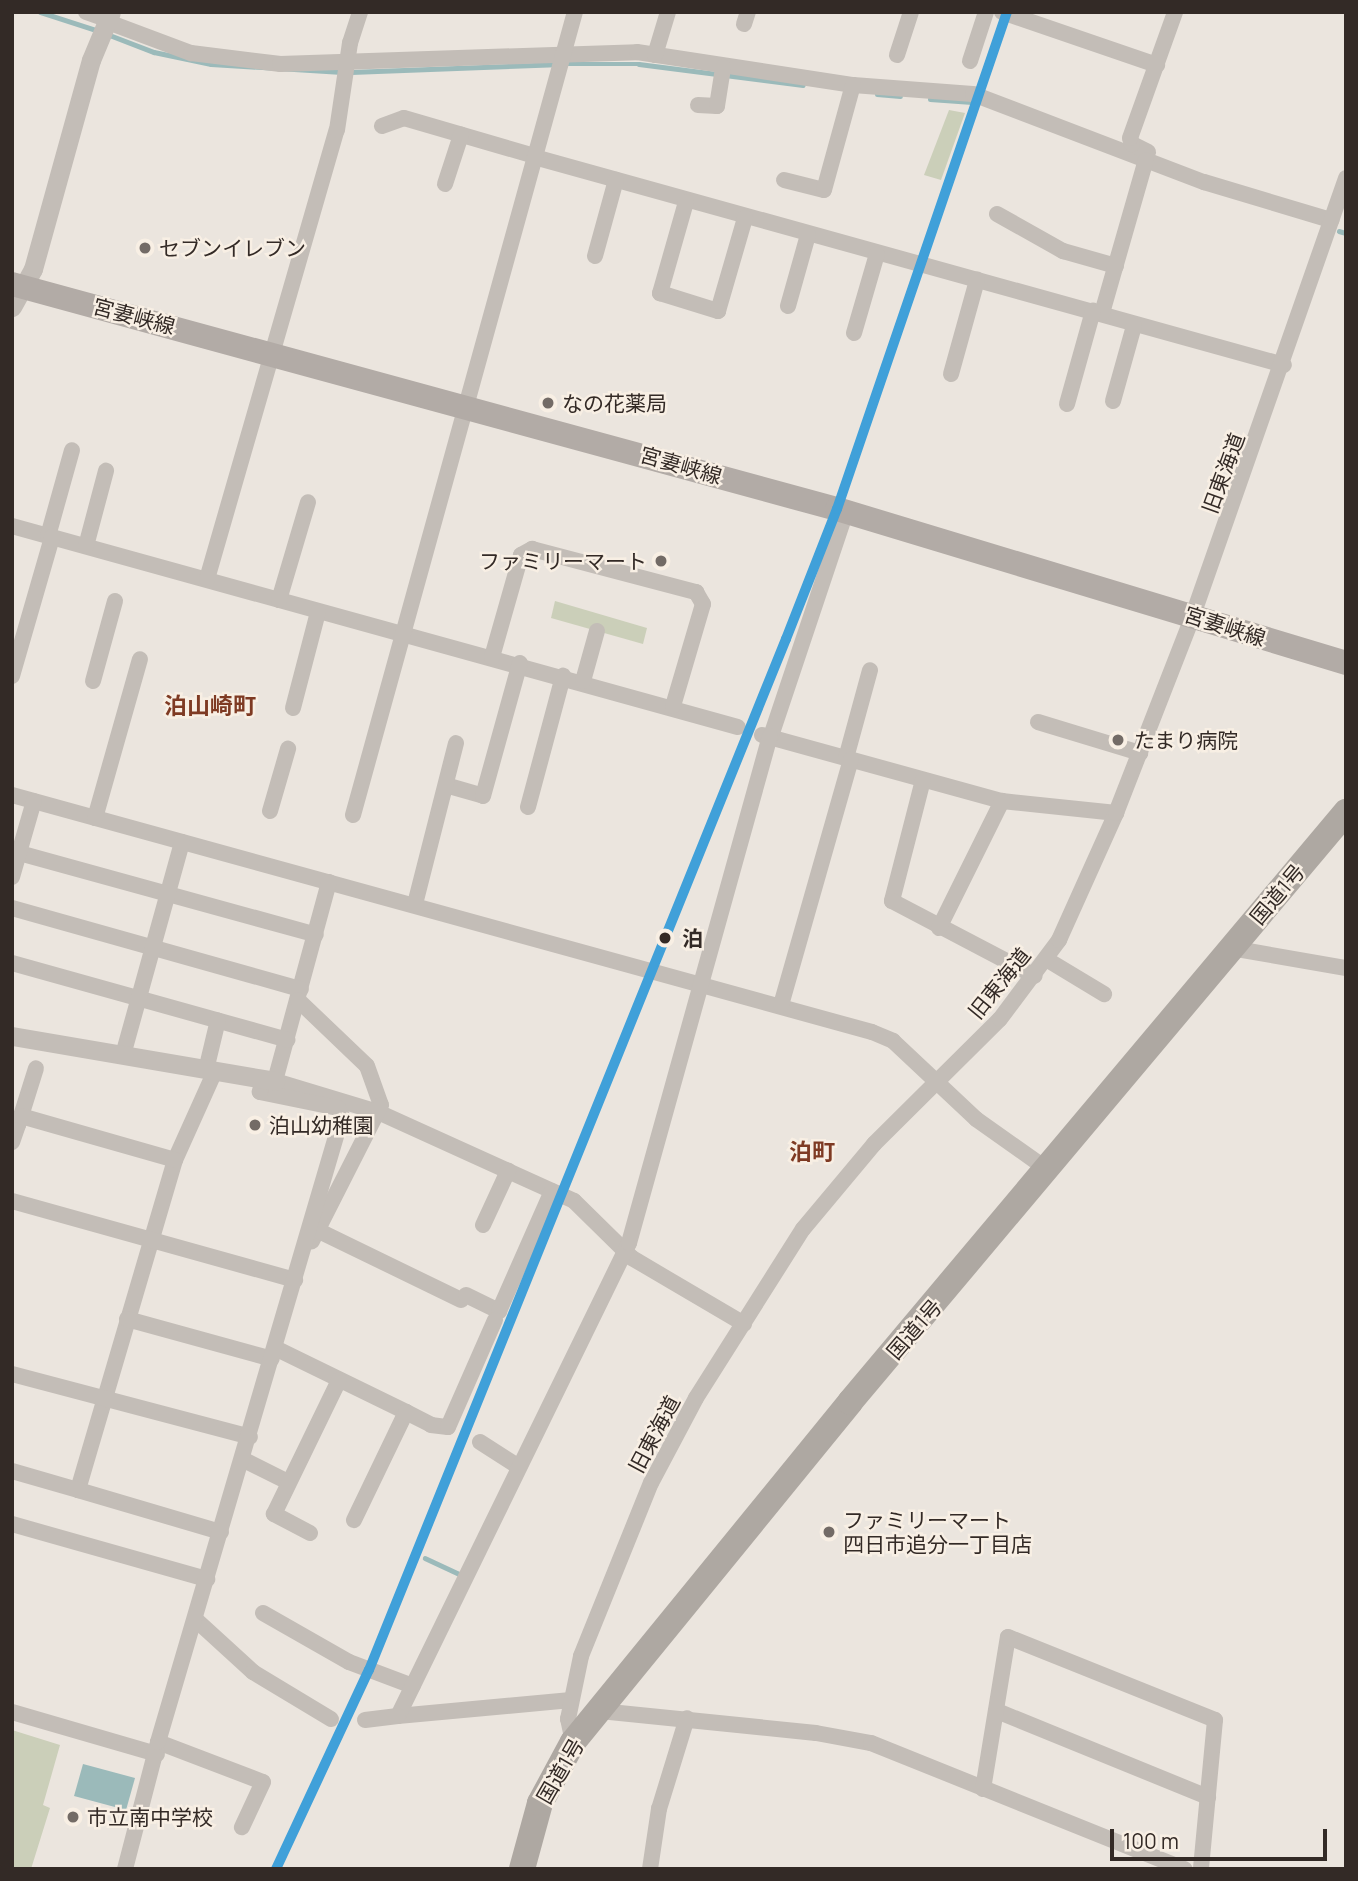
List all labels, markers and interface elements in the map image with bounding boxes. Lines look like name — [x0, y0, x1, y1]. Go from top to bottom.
place label: セブンイレブン — [159, 235, 306, 261]
marker: セブンイレブン — [137, 240, 153, 256]
street label: 宮妻峡線 — [90, 293, 178, 339]
place label: なの花薬局 — [562, 390, 667, 416]
marker: なの花薬局 — [540, 395, 556, 411]
street label: 旧東海道 — [1197, 429, 1249, 517]
street label: 宮妻峡線 — [637, 441, 725, 489]
place label: ファミリーマート — [479, 548, 647, 574]
marker: ファミリーマート — [653, 553, 669, 569]
street label: 宮妻峡線 — [1181, 601, 1269, 651]
district label: 泊山崎町 — [164, 691, 256, 719]
place label: たまり病院 — [1134, 727, 1239, 753]
marker: たまり病院 — [1108, 730, 1128, 750]
street label: 国道1号 — [1244, 859, 1310, 929]
place label: 泊 — [682, 925, 703, 951]
marker: 泊 — [654, 927, 676, 949]
street label: 旧東海道 — [963, 942, 1035, 1024]
place label: 泊山幼稚園 — [269, 1112, 374, 1138]
marker: 泊山幼稚園 — [247, 1117, 263, 1133]
district label: 泊町 — [789, 1137, 835, 1165]
street label: 国道1号 — [881, 1294, 947, 1364]
street label: 旧東海道 — [623, 1391, 685, 1477]
place label: ファミリーマート 四日市追分一丁目店 — [843, 1507, 1032, 1557]
marker: ファミリーマート 四日市追分一丁目店 — [821, 1524, 837, 1540]
street label: 国道1号 — [531, 1734, 589, 1808]
place label: 市立南中学校 — [87, 1804, 213, 1830]
marker: 市立南中学校 — [65, 1809, 81, 1825]
scale bar — [1113, 1814, 1330, 1858]
text: 100 m — [1123, 1827, 1179, 1855]

